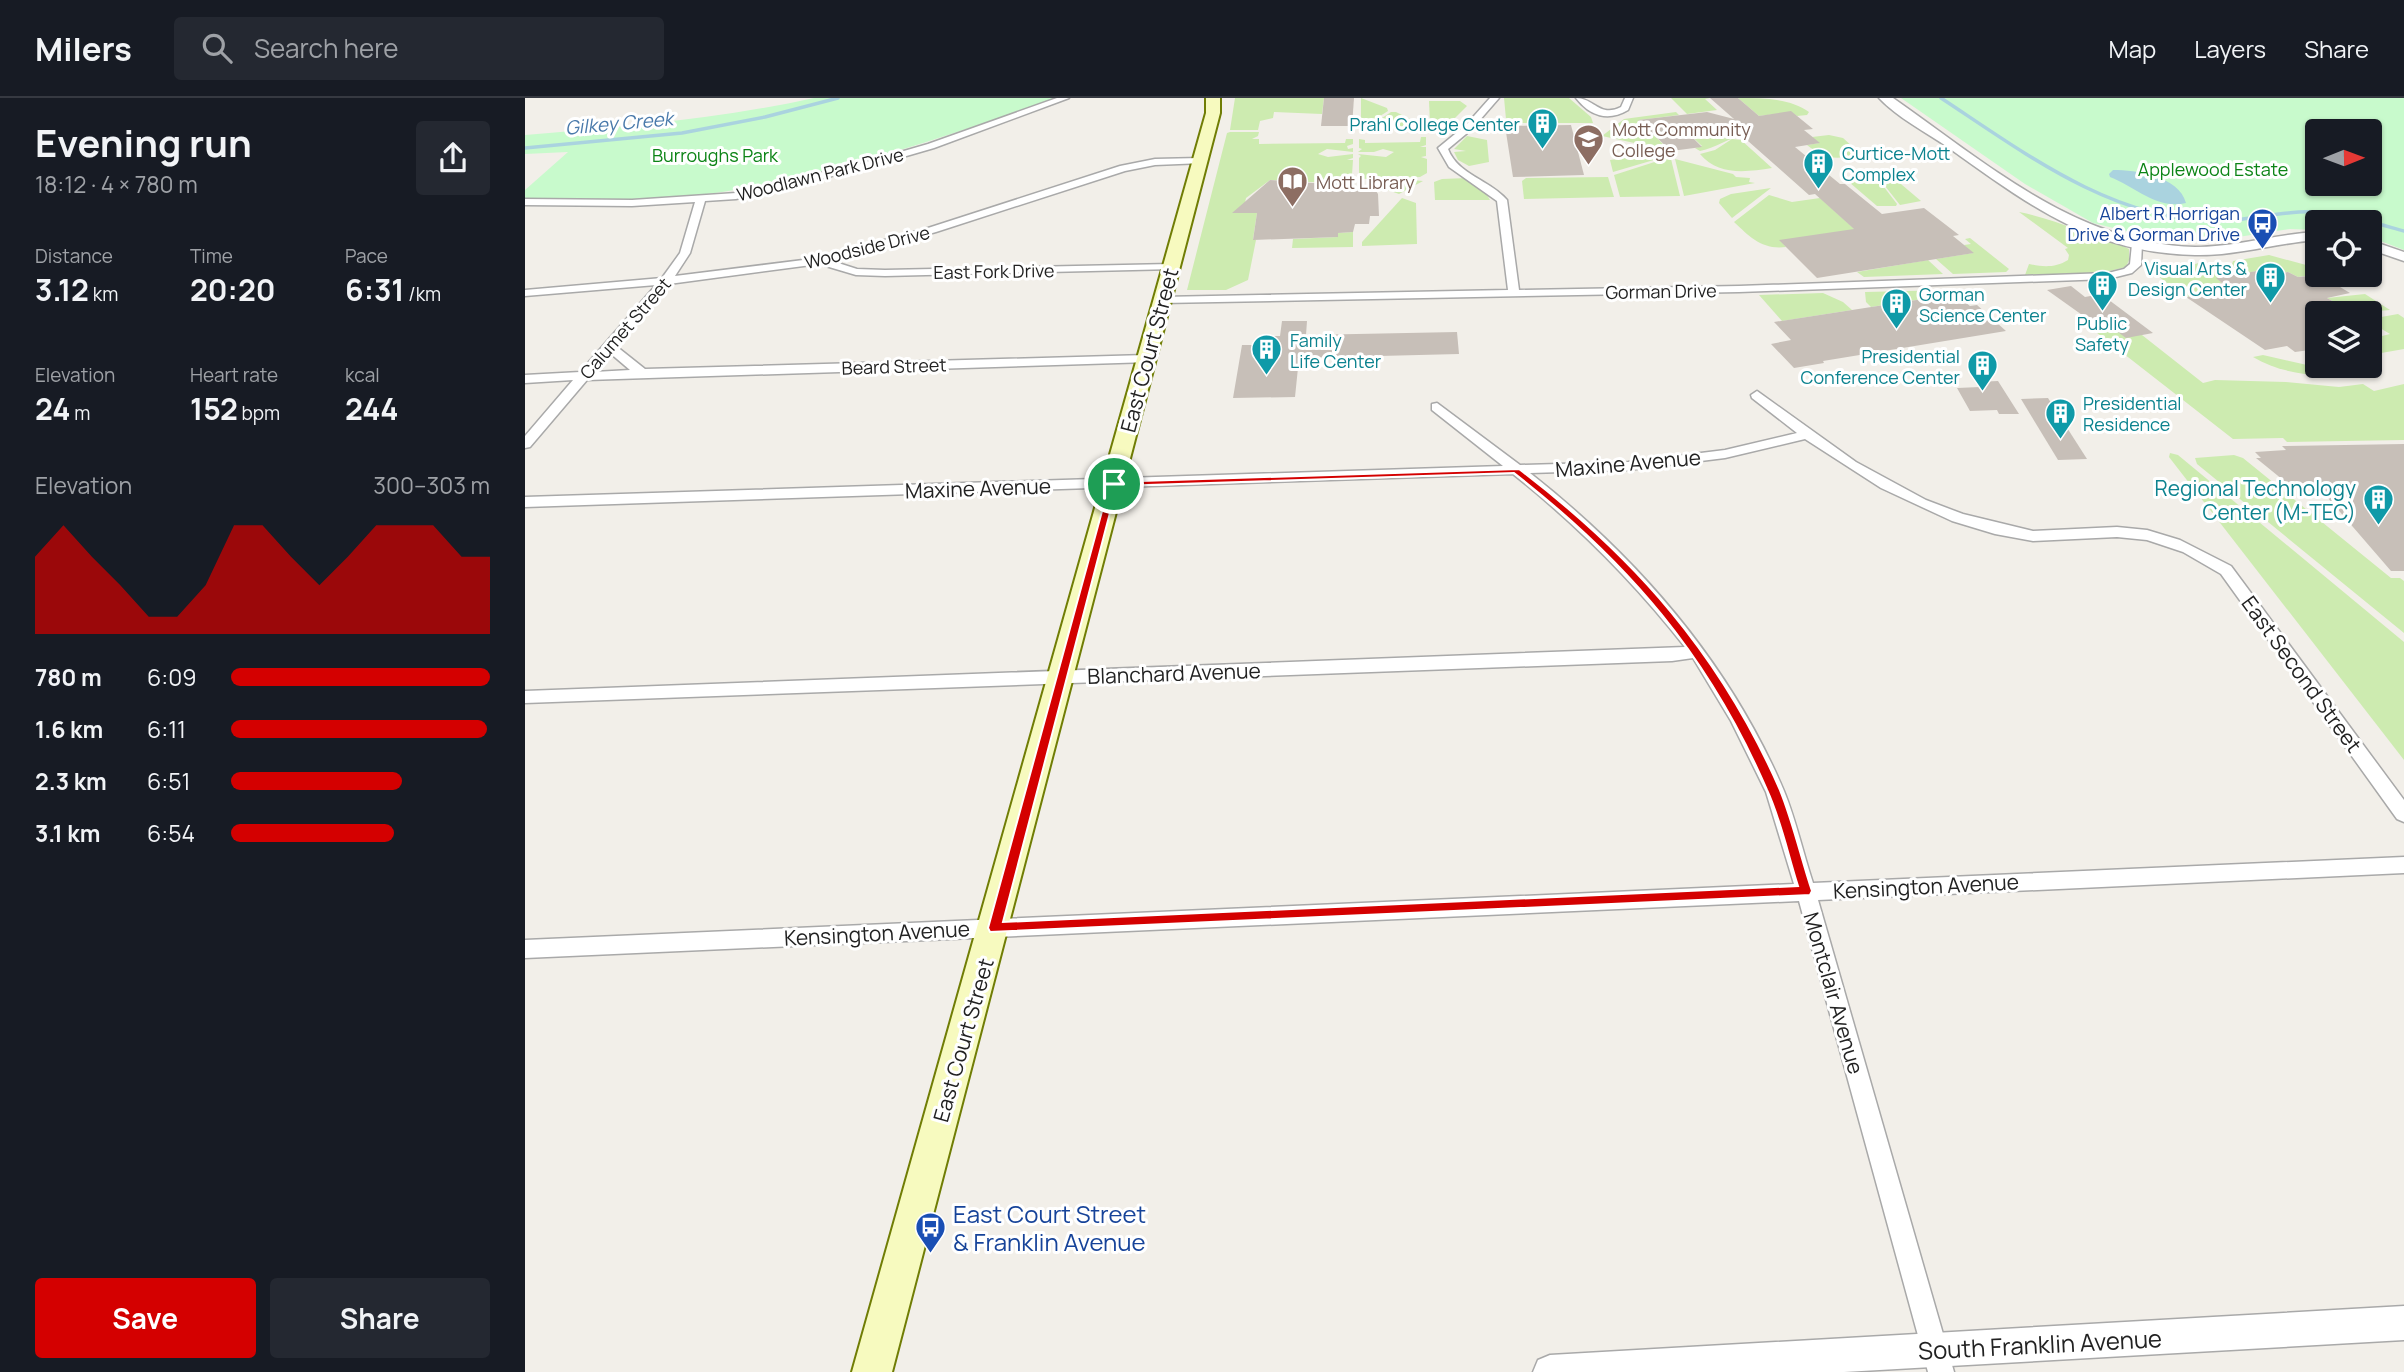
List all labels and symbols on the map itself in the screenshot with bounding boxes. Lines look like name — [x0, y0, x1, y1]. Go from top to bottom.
water label: Gilkey Creek — [564, 105, 677, 141]
building icon: Prahl College Center — [1526, 107, 1560, 151]
place label: Prahl College Center — [1350, 112, 1520, 136]
place label: Mott Community College — [1612, 117, 1751, 162]
north arrow — [2305, 119, 2382, 196]
school or university icon: Mott Community College — [1572, 122, 1606, 166]
place label: Curtice-Mott Complex — [1842, 141, 1950, 186]
street label: Woodlawn Park Drive — [734, 142, 906, 206]
park label: Burroughs Park — [652, 143, 779, 167]
building icon: Curtice-Mott Complex — [1802, 146, 1836, 190]
park label: Applewood Estate — [2138, 157, 2288, 181]
library icon: Mott Library — [1276, 165, 1310, 209]
place label: Mott Library — [1316, 170, 1415, 194]
place label: Albert R Horrigan Drive & Gorman Drive — [2068, 201, 2240, 246]
bus stop icon: Albert R Horrigan Drive & Gorman Drive — [2246, 206, 2280, 250]
street label: Woodside Drive — [802, 220, 932, 274]
place label: Visual Arts & Design Center — [2128, 256, 2247, 301]
street label: East Fork Drive — [933, 258, 1055, 284]
building icon: Visual Arts & Design Center — [2253, 261, 2287, 305]
street label: East Court Street — [1114, 265, 1184, 435]
building icon: Public Safety — [2085, 268, 2119, 312]
street label: Calumet Street — [574, 272, 676, 384]
street label: Gorman Drive — [1605, 278, 1717, 304]
place label: Gorman Science Center — [1919, 282, 2047, 327]
building icon: Gorman Science Center — [1879, 287, 1913, 331]
place label: Public Safety — [2075, 311, 2130, 356]
place label: Family Life Center — [1290, 328, 1382, 373]
building icon: Family Life Center — [1250, 333, 1284, 377]
place label: Presidential Conference Center — [1801, 344, 1961, 389]
building icon: Presidential Conference Center — [1966, 349, 2000, 393]
street label: Beard Street — [841, 352, 947, 380]
place label: Presidential Residence — [2083, 391, 2182, 436]
building icon: Presidential Residence — [2043, 396, 2077, 440]
street label: Maxine Avenue — [1554, 443, 1702, 483]
pin — [1084, 454, 1144, 514]
street label: Maxine Avenue — [905, 471, 1051, 505]
place label: Regional Technology Center (M-TEC) — [2155, 474, 2356, 526]
building icon: Regional Technology Center (M-TEC) — [2362, 483, 2396, 527]
street label: East Second Street — [2236, 590, 2368, 758]
street label: Blanchard Avenue — [1087, 656, 1261, 690]
street label: Kensington Avenue — [1832, 867, 2020, 905]
street label: Montclair Avenue — [1798, 909, 1870, 1077]
street label: Kensington Avenue — [783, 914, 971, 952]
street label: East Court Street — [926, 955, 1000, 1125]
place label: East Court Street & Franklin Avenue — [953, 1197, 1146, 1258]
bus stop icon: East Court Street & Franklin Avenue — [913, 1210, 947, 1254]
street label: South Franklin Avenue — [1917, 1321, 2163, 1367]

